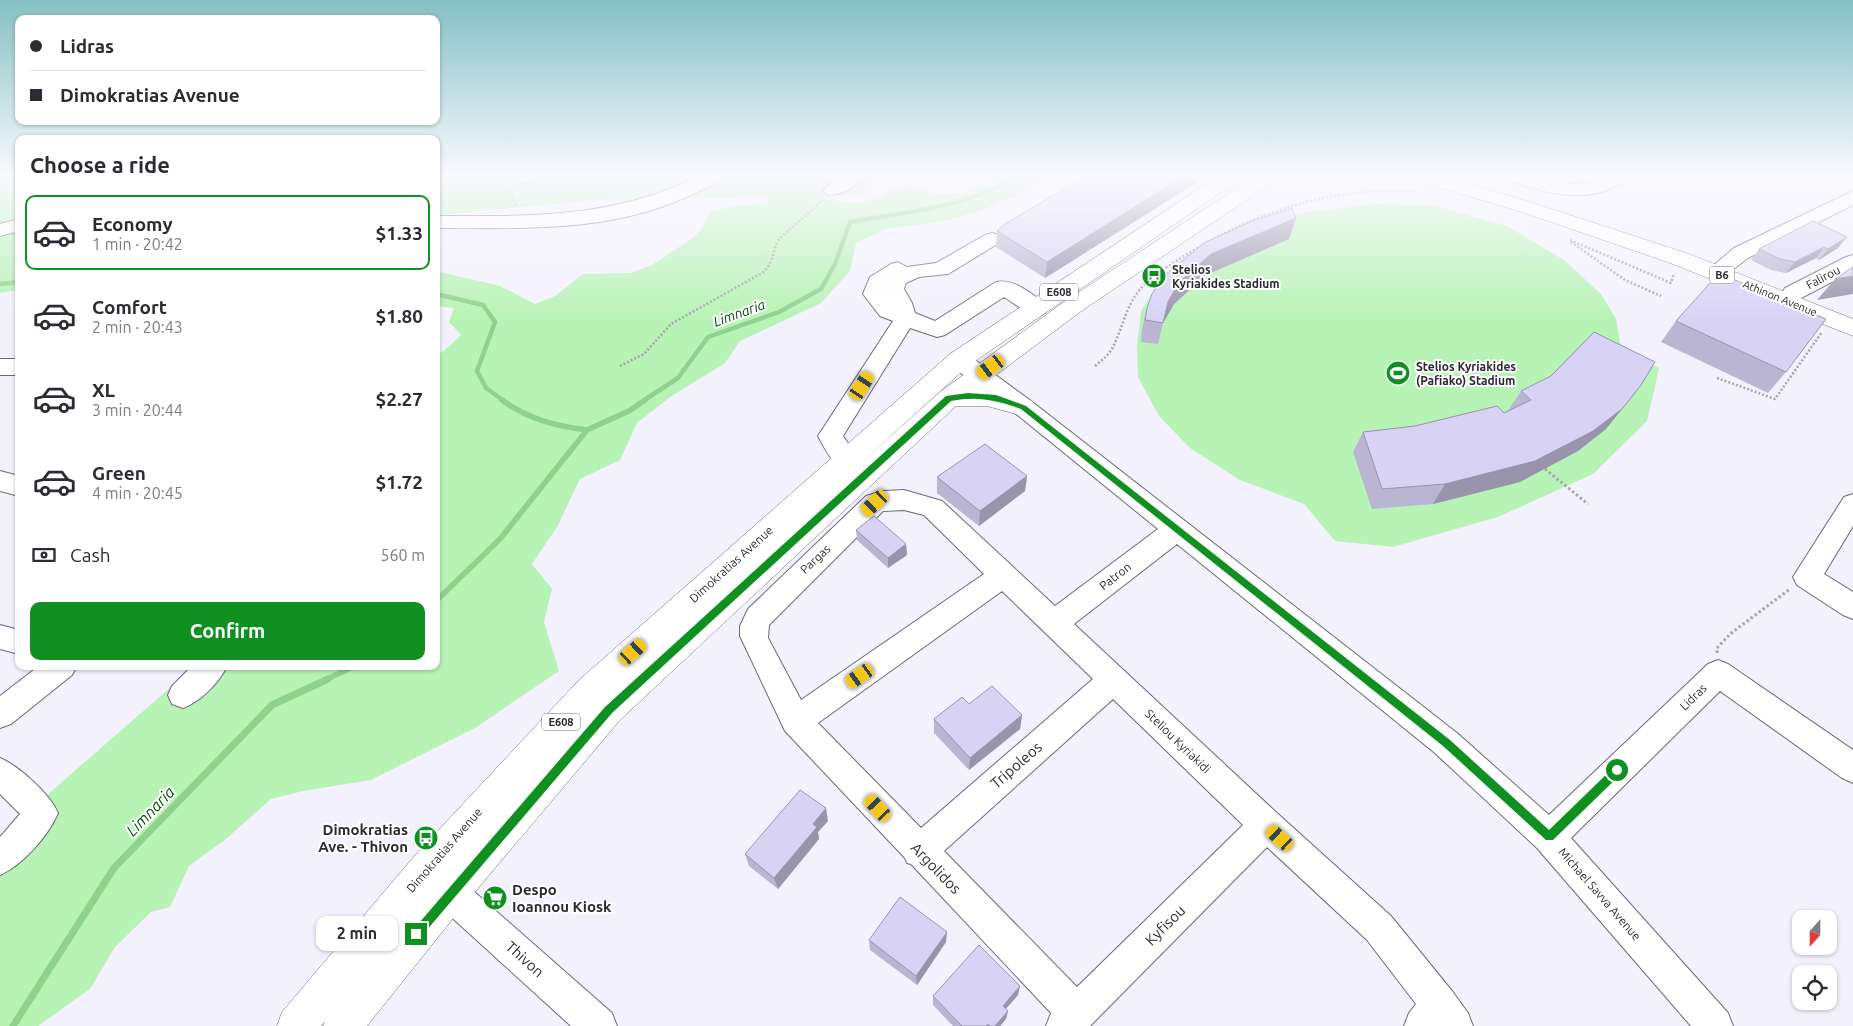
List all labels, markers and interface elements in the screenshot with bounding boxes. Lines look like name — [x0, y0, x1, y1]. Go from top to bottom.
text: Lidras — [60, 35, 114, 57]
text: Dimokratias Avenue — [60, 84, 240, 106]
text: Choose a ride — [30, 152, 170, 177]
icon: car — [32, 210, 77, 255]
text: Economy — [92, 213, 173, 235]
text: $1.33 — [375, 222, 423, 244]
text: 1 min · 20:42 — [92, 235, 183, 253]
bus stop icon: Stelios Kyriakides Stadium — [1141, 263, 1167, 289]
place label: Stelios Kyriakides Stadium — [1172, 263, 1280, 290]
street label: Falirou — [1804, 263, 1842, 291]
road number: B6 — [1710, 266, 1734, 284]
street label: Athinon Avenue — [1741, 278, 1819, 318]
road number: E608 — [1040, 284, 1078, 300]
icon: car — [32, 293, 77, 338]
text: Comfort — [92, 296, 167, 318]
water label: Limnaria — [711, 296, 767, 330]
text: $1.80 — [375, 305, 423, 327]
text: 2 min · 20:43 — [92, 318, 183, 336]
car — [974, 352, 1007, 382]
sports icon: Stelios Kyriakides (Pafiako) Stadium — [1385, 360, 1411, 386]
place label: Stelios Kyriakides (Pafiako) Stadium — [1416, 360, 1516, 388]
car — [847, 369, 876, 403]
icon: car — [32, 376, 77, 421]
text: XL — [92, 379, 115, 401]
text: $2.27 — [375, 388, 423, 410]
text: 3 min · 20:44 — [92, 401, 183, 419]
icon: car — [32, 459, 77, 504]
text: Green — [92, 462, 146, 484]
text: $1.72 — [375, 471, 423, 493]
text: 4 min · 20:45 — [92, 484, 183, 502]
car — [858, 487, 891, 519]
street label: Dimokratias Avenue — [687, 523, 775, 605]
icon: cash — [30, 541, 58, 569]
street label: Pargas — [797, 542, 833, 576]
text: Cash — [70, 544, 111, 566]
text: 560 m — [380, 546, 425, 564]
street label: Patron — [1097, 560, 1133, 592]
button: Confirm — [30, 602, 425, 660]
car — [616, 636, 649, 668]
car — [843, 661, 876, 691]
street label: Lidras — [1677, 681, 1709, 713]
street label: Steliou Kyriakidi — [1143, 706, 1213, 776]
road number: E608 — [542, 714, 580, 730]
street label: Tripoleos — [987, 738, 1045, 792]
route start — [1606, 759, 1628, 781]
water label: Limnaria — [122, 782, 178, 839]
car — [862, 792, 893, 824]
street label: Dimokratias Avenue — [404, 805, 484, 895]
place label: Dimokratias Ave. - Thivon — [318, 821, 408, 855]
car — [1263, 822, 1296, 854]
bus stop icon: Dimokratias Ave. - Thivon — [413, 825, 439, 851]
street label: Argolidos — [907, 839, 965, 897]
street label: Michael Savva Avenue — [1556, 845, 1644, 943]
place label: Despo Ioannou Kiosk — [512, 881, 612, 915]
supermarket icon: Despo Ioannou Kiosk — [482, 885, 508, 911]
street label: Kyfisou — [1141, 901, 1189, 949]
north arrow — [1792, 910, 1838, 955]
map controls — [1792, 910, 1837, 1010]
callout: 2 min — [316, 916, 398, 952]
route end — [405, 923, 427, 945]
text: 2 min — [337, 924, 377, 942]
street label: Thivon — [503, 938, 547, 980]
button: locate — [1792, 965, 1837, 1010]

